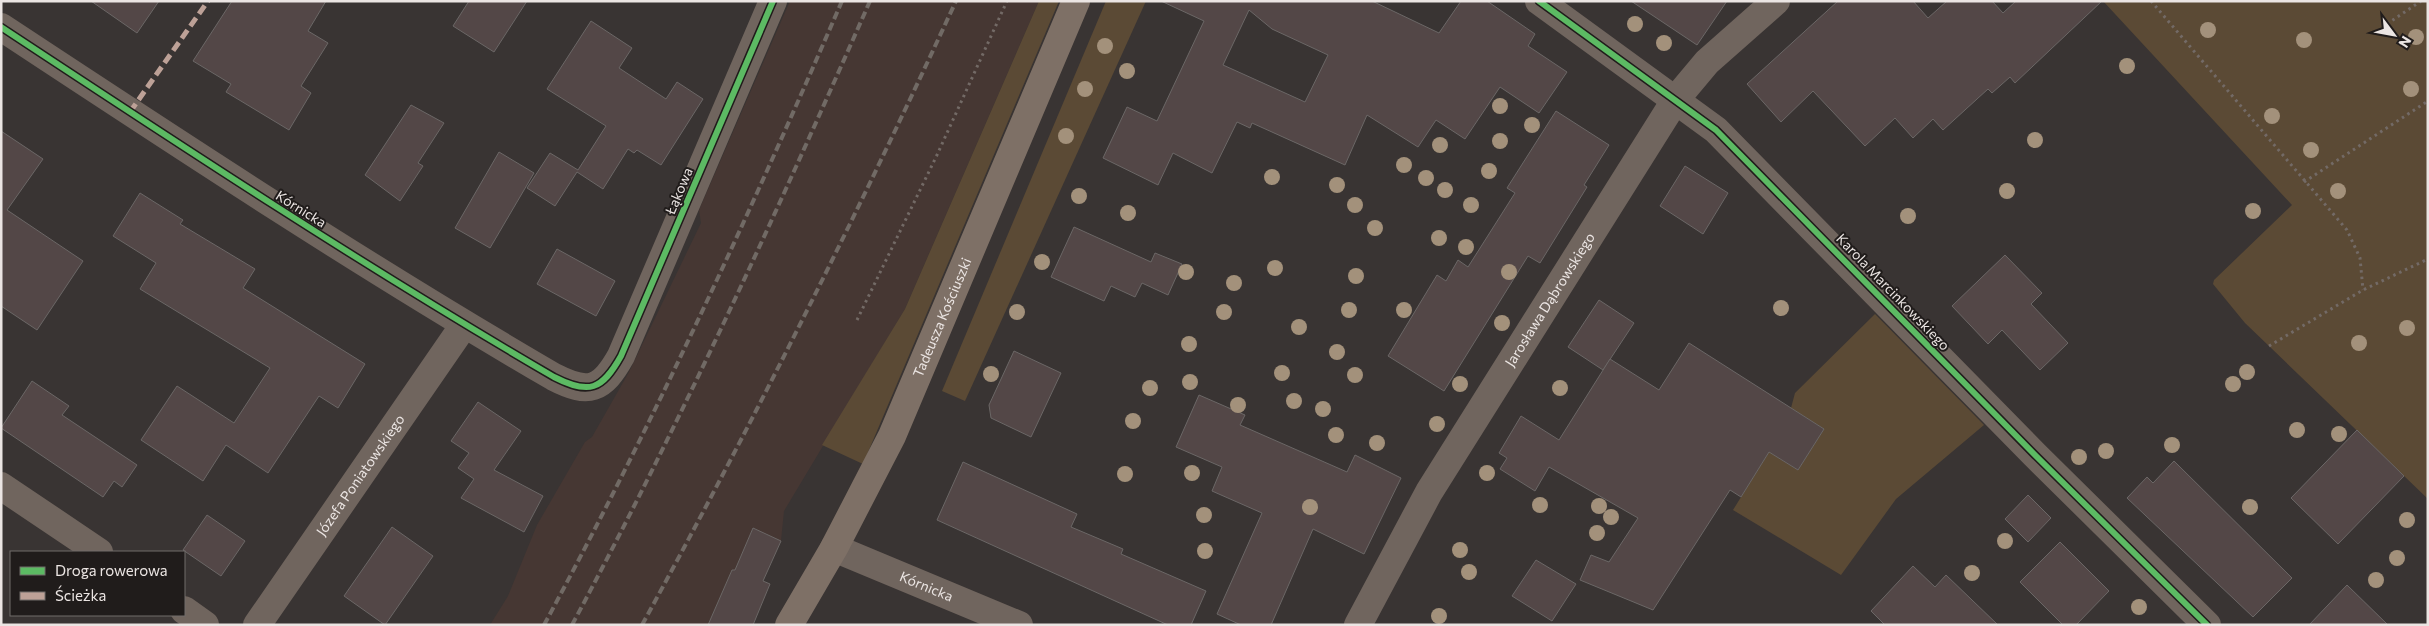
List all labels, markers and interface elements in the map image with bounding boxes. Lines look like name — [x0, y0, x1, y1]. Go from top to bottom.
north arrow — [2369, 10, 2419, 60]
text: N — [2395, 33, 2415, 51]
street label: Łąkowa — [661, 165, 696, 218]
street label: Kórnicka — [273, 186, 330, 231]
street label: Jarosława Dąbrowskiego — [1501, 229, 1598, 370]
street label: Karola Marcinkowskiego — [1833, 230, 1954, 354]
street label: Tadeusza Kościuszki — [909, 255, 974, 380]
street label: Józefa Poniatowskiego — [312, 411, 408, 539]
legend — [10, 551, 185, 616]
text: Droga rowerowa — [55, 561, 168, 579]
street label: Kórnicka — [897, 567, 956, 605]
text: Ścieżka — [55, 585, 106, 604]

